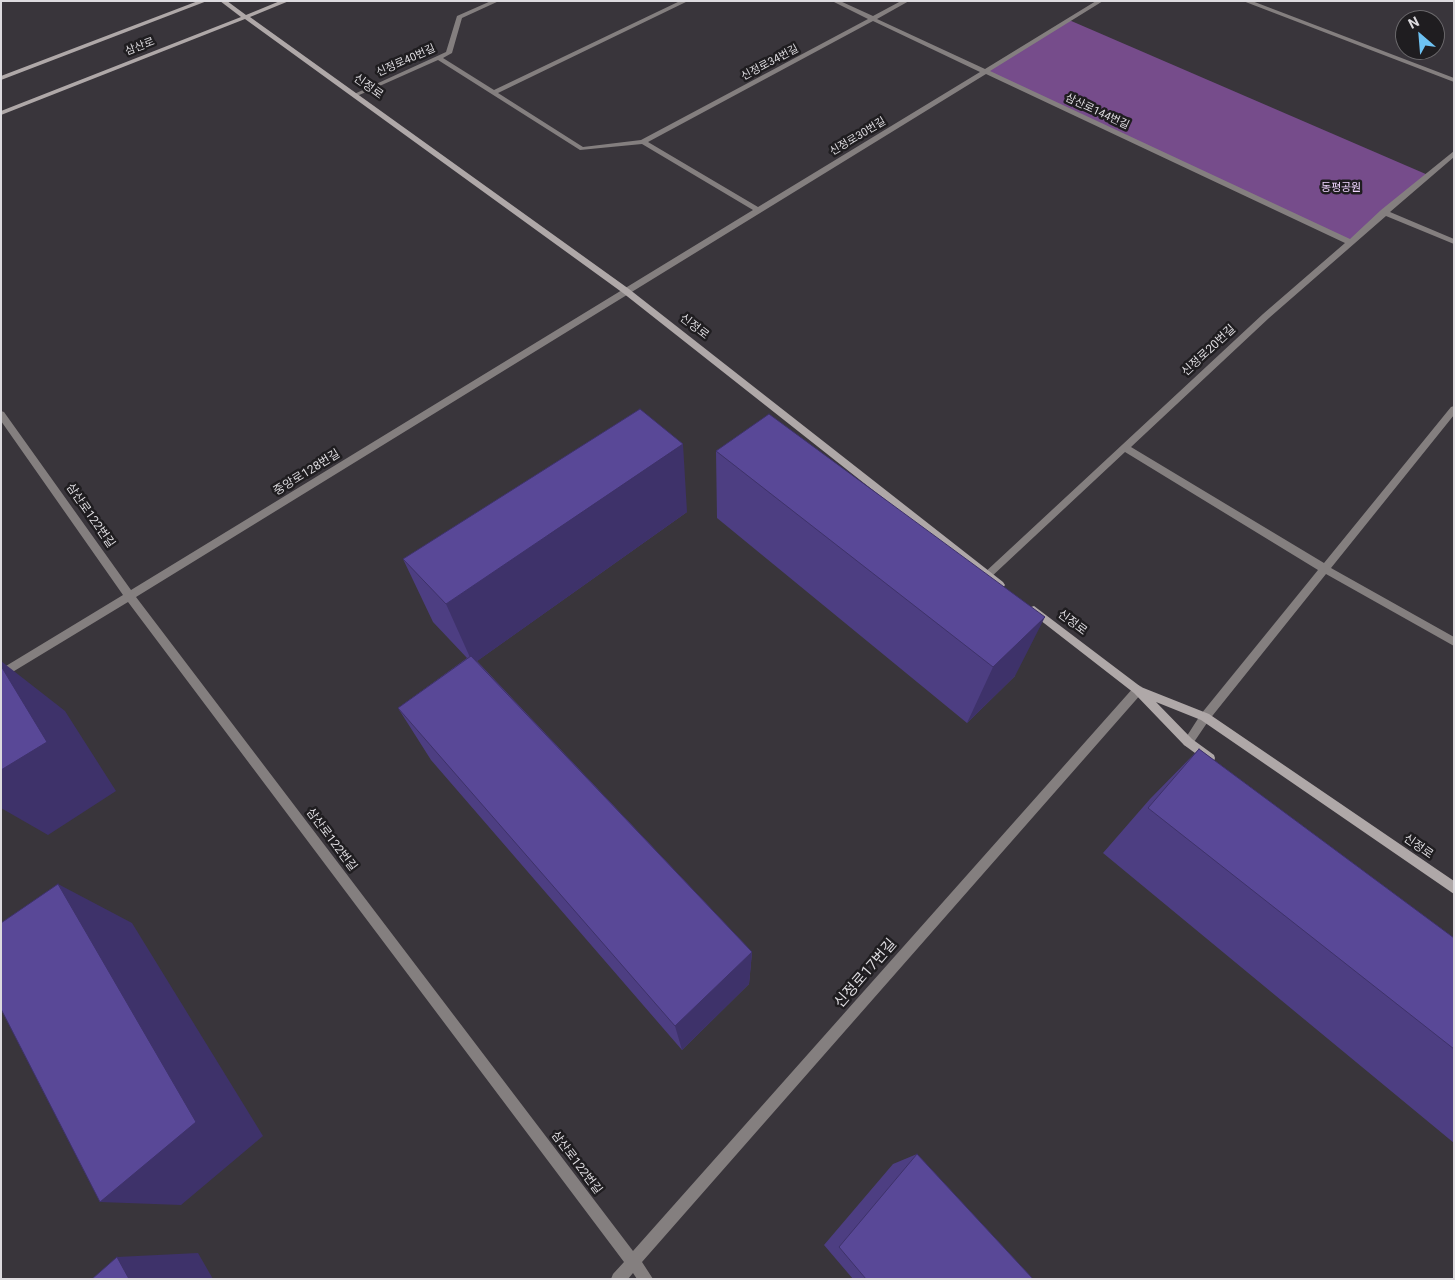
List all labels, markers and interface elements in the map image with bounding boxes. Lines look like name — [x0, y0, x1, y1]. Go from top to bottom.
north arrow — [1395, 10, 1445, 60]
text: N — [1406, 13, 1422, 32]
street label: 삼산로 — [123, 35, 157, 59]
street label: 신정로40번길 — [375, 42, 437, 80]
street label: 신정로34번길 — [739, 42, 801, 84]
street label: 신정로 — [350, 71, 386, 103]
street label: 삼산로144번길 — [1063, 91, 1131, 133]
street label: 신정로30번길 — [828, 115, 888, 159]
park label: 동평공원 — [1321, 181, 1361, 195]
street label: 신정로 — [677, 311, 711, 343]
street label: 신정로20번길 — [1179, 322, 1239, 380]
street label: 중앙로128번길 — [271, 447, 343, 499]
street label: 삼산로122번길 — [62, 481, 118, 551]
street label: 신정로 — [1054, 607, 1090, 639]
street label: 삼산로122번길 — [303, 806, 359, 874]
street label: 신정로 — [1400, 832, 1436, 862]
street label: 신정로17번길 — [831, 936, 901, 1012]
street label: 삼산로122번길 — [548, 1129, 604, 1197]

